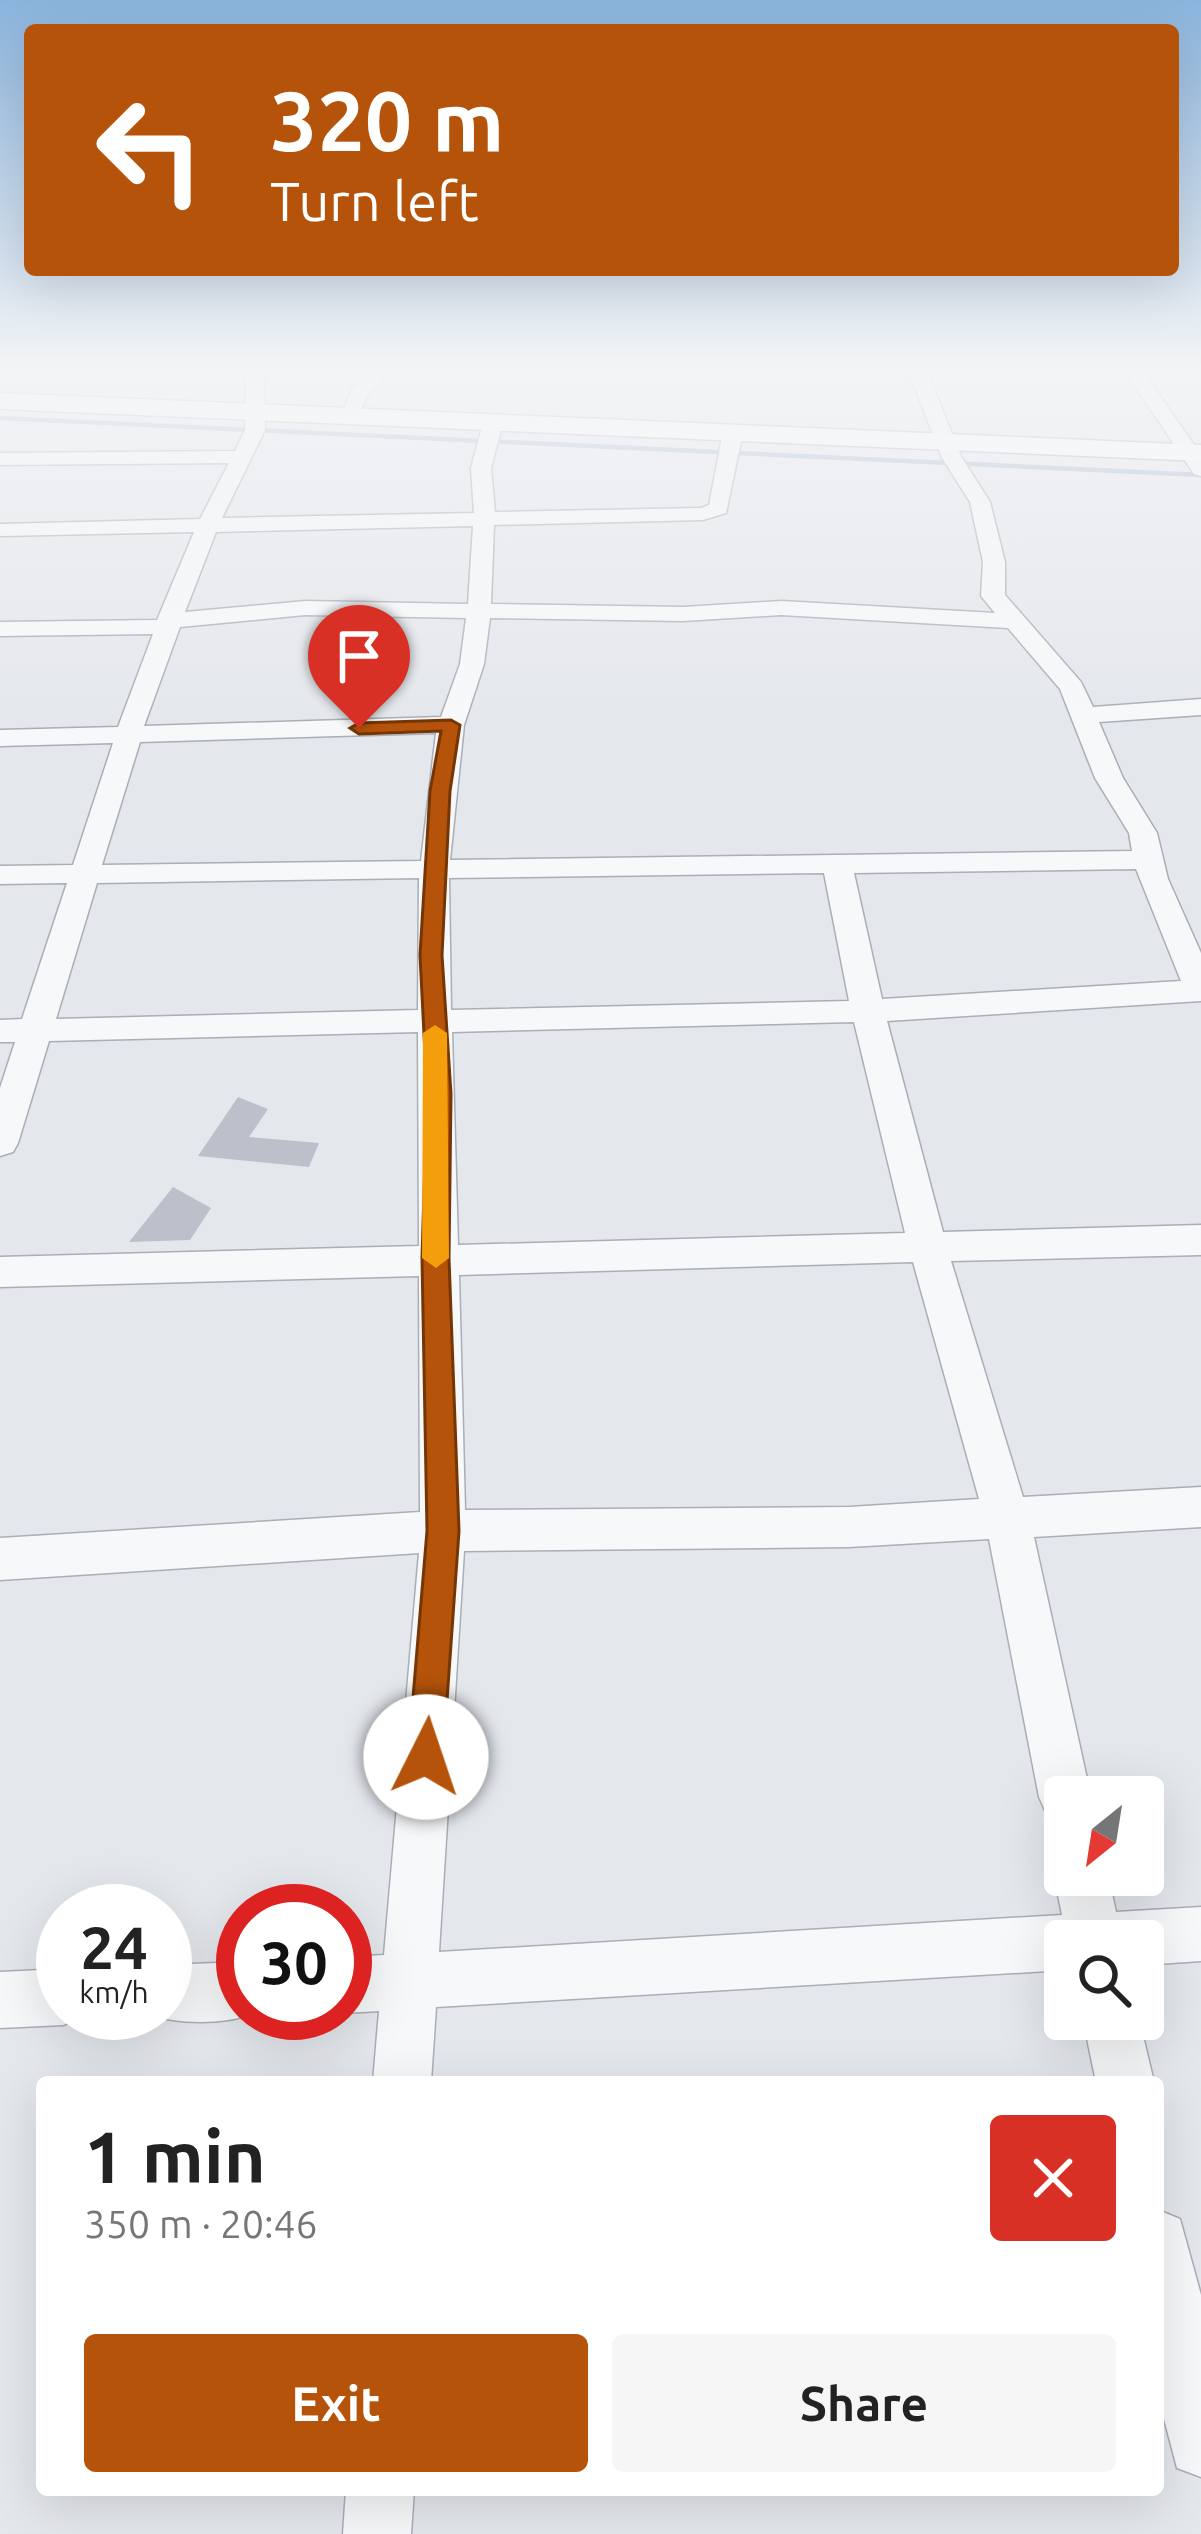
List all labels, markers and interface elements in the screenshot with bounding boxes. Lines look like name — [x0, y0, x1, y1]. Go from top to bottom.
icon: left — [72, 72, 228, 228]
text: 320 m — [270, 73, 504, 167]
text: Turn left — [270, 171, 479, 231]
pin — [308, 605, 410, 728]
icon: arrive — [326, 623, 392, 689]
position arrow — [363, 1694, 489, 1820]
north arrow — [1044, 1776, 1164, 1896]
map controls — [1044, 1776, 1164, 2040]
speed limit sign: 30 — [216, 1884, 372, 2040]
text: 24 — [80, 1913, 148, 1980]
button: search — [1044, 1920, 1164, 2040]
text: km/h — [79, 1975, 149, 2009]
button: close — [990, 2115, 1116, 2241]
text: 1 min — [84, 2116, 266, 2197]
text: 350 m · 20:46 — [84, 2202, 318, 2245]
button: Exit — [84, 2334, 588, 2472]
button: Share — [612, 2334, 1116, 2472]

